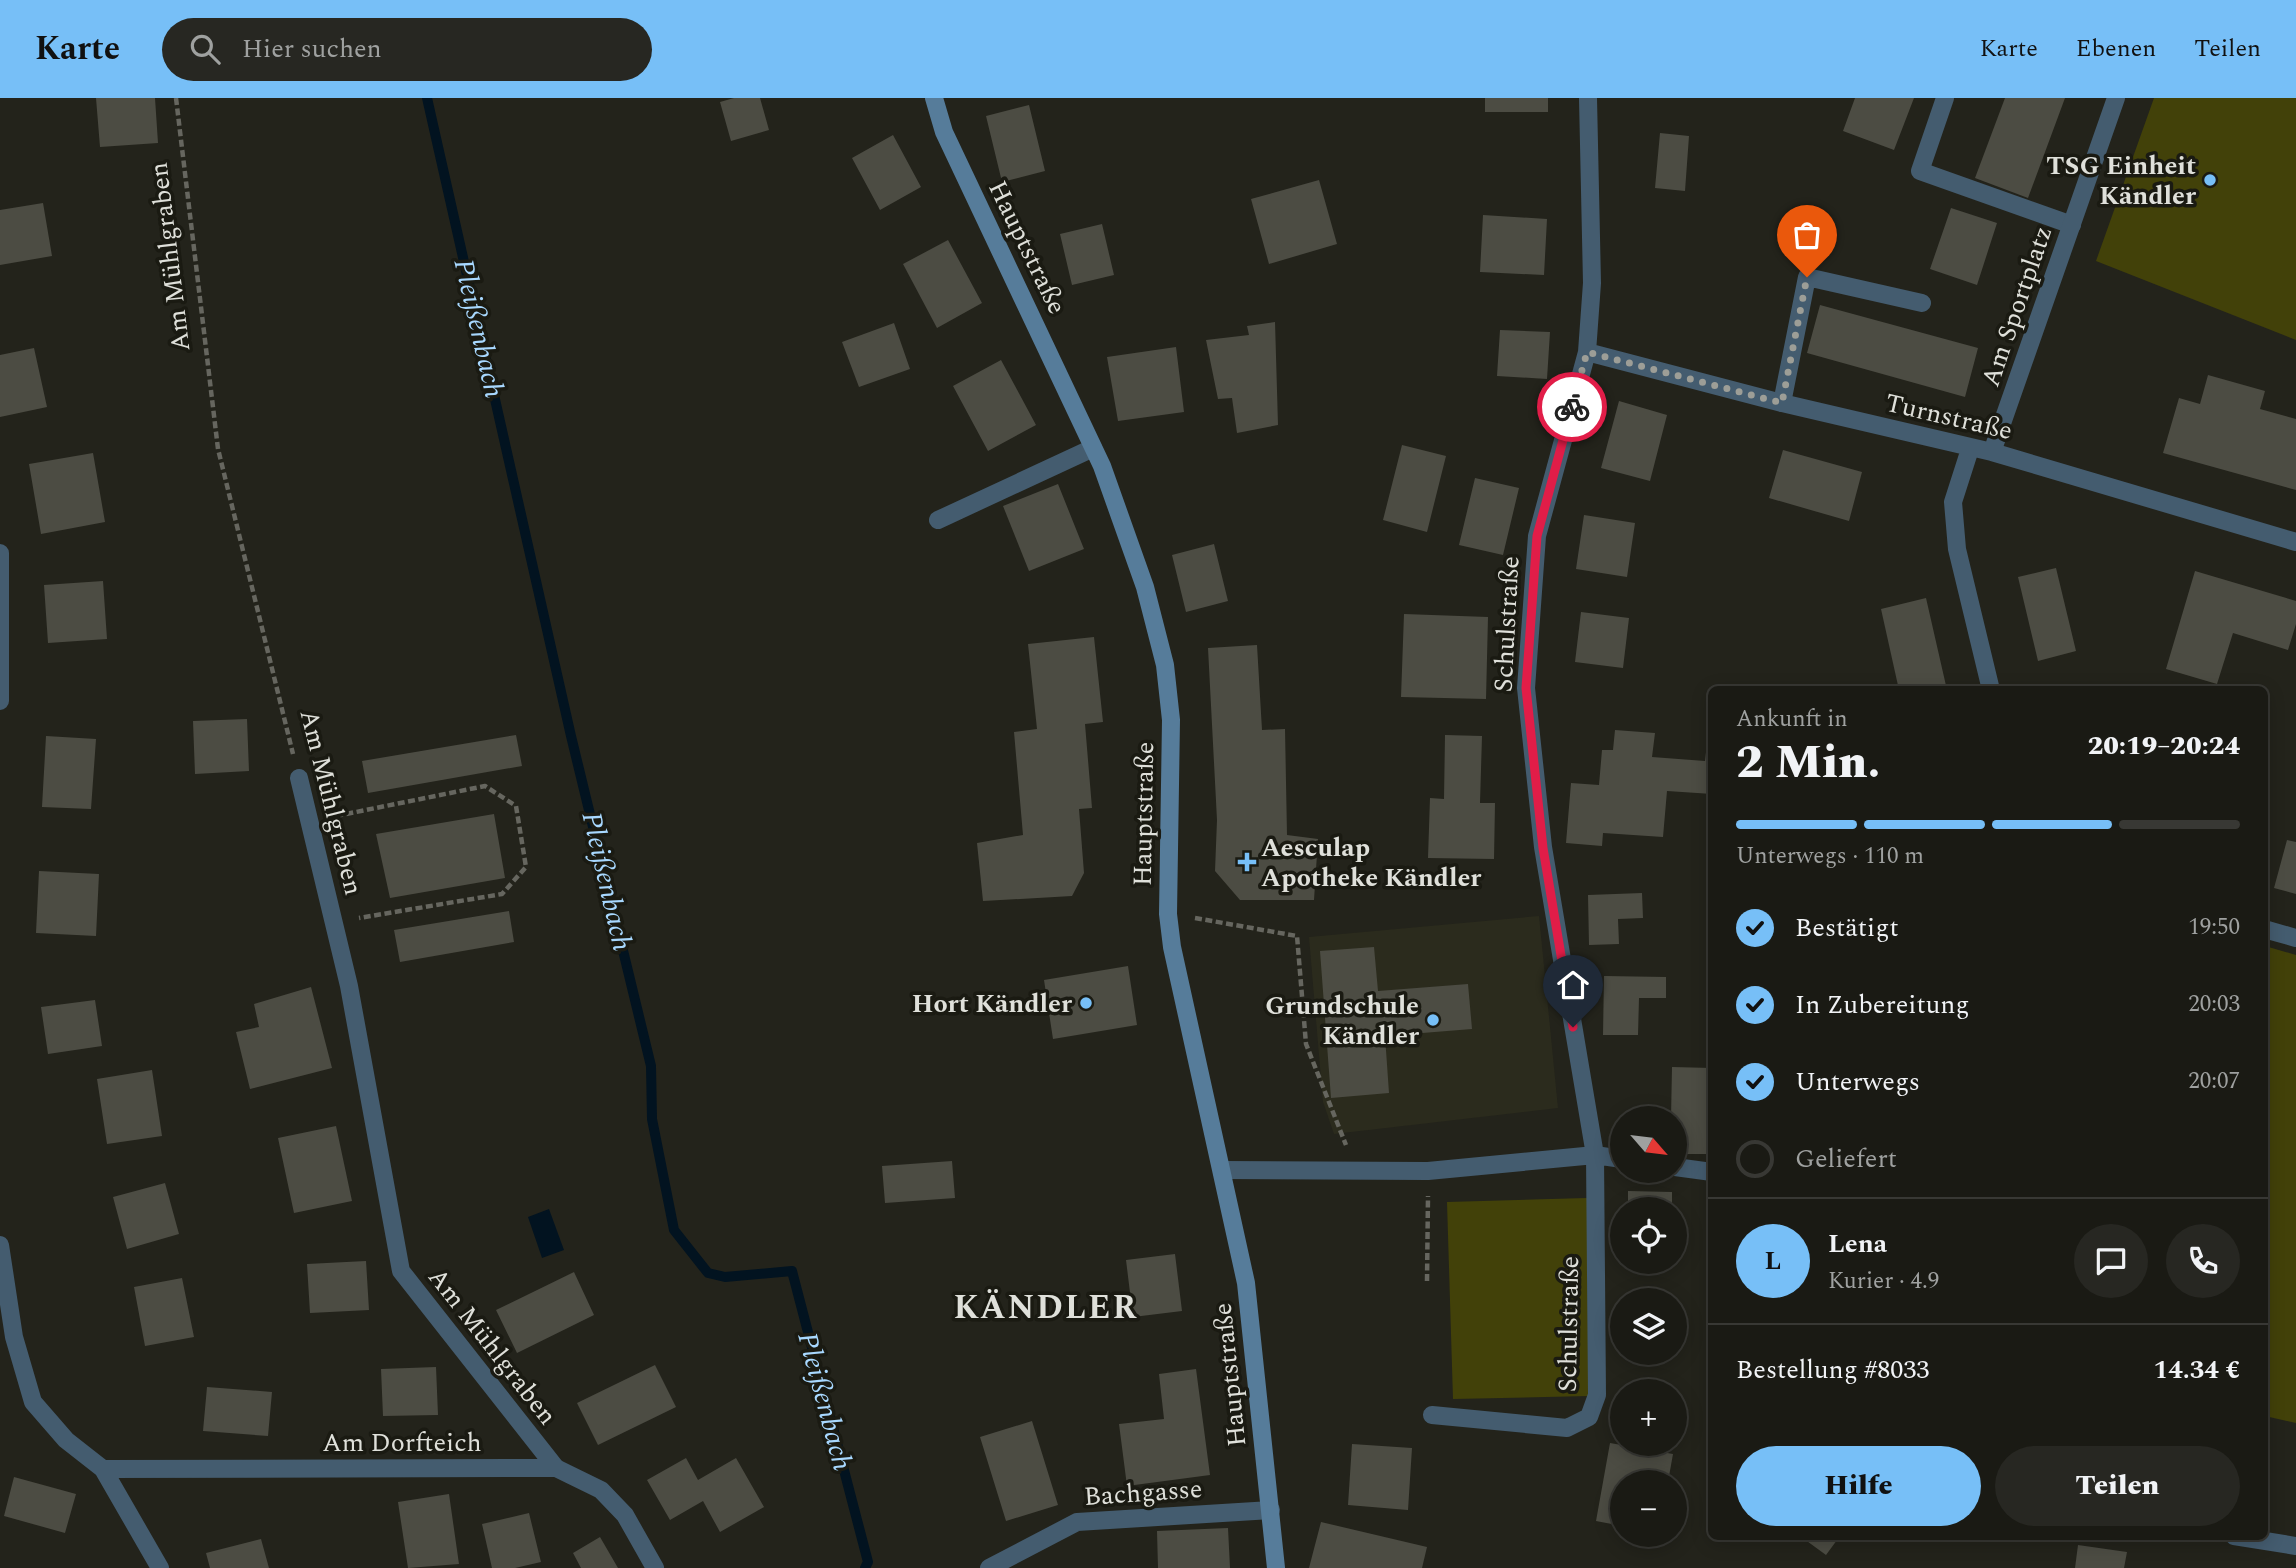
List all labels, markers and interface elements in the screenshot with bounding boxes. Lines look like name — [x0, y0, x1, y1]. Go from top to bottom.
search box — [162, 18, 652, 81]
text: Karte — [35, 24, 120, 74]
text: Hier suchen — [242, 29, 382, 69]
icon: search — [186, 30, 224, 68]
text: Karte — [1980, 31, 2038, 67]
text: Ebenen — [2076, 31, 2156, 67]
text: Teilen — [2194, 31, 2261, 67]
place label: TSG Einheit Kändler — [2046, 146, 2197, 216]
street label: Am Mühlgraben — [139, 160, 201, 354]
marker: TSG Einheit Kändler — [2202, 172, 2218, 188]
street label: Hauptstraße — [977, 174, 1077, 321]
pin — [1777, 205, 1837, 277]
icon: bag — [1788, 216, 1826, 254]
street label: Am Sportplatz — [1971, 221, 2063, 392]
water label: Pleißenbach — [442, 254, 515, 402]
courier — [1537, 372, 1607, 442]
street label: Turnstraße — [1881, 383, 2016, 451]
icon: bike — [1553, 388, 1591, 426]
street label: Schulstraße — [1483, 555, 1531, 693]
text: Ankunft in — [1736, 702, 1848, 737]
street label: Am Mühlgraben — [289, 705, 373, 899]
text: 20:19–20:24 — [2088, 726, 2240, 766]
text: 2 Min. — [1736, 728, 1880, 798]
street label: Hauptstraße — [1123, 742, 1165, 887]
water label: Pleißenbach — [570, 807, 643, 955]
place label: Aesculap Apotheke Kändler — [1261, 828, 1482, 898]
text: Unterwegs · 110 m — [1736, 839, 1924, 874]
marker: Aesculap Apotheke Kändler — [1239, 854, 1255, 870]
text: Bestätigt — [1795, 908, 1899, 948]
icon: check — [1736, 909, 1774, 947]
text: 19:50 — [2188, 910, 2240, 945]
pin — [1543, 955, 1603, 1027]
icon: home — [1554, 966, 1592, 1004]
place label: Hort Kändler — [912, 984, 1073, 1024]
text: In Zubereitung — [1795, 985, 1969, 1025]
place label: Grundschule Kändler — [1265, 986, 1420, 1056]
icon: check — [1736, 986, 1774, 1024]
text: 20:03 — [2188, 987, 2240, 1022]
marker: Hort Kändler — [1078, 995, 1094, 1011]
marker: Grundschule Kändler — [1425, 1012, 1441, 1028]
text: Unterwegs — [1795, 1062, 1920, 1102]
icon: check — [1736, 1063, 1774, 1101]
text: 20:07 — [2188, 1064, 2240, 1099]
north arrow — [1610, 1106, 1687, 1183]
map controls — [1610, 1106, 1687, 1547]
text: Geliefert — [1795, 1139, 1897, 1179]
button: locate — [1610, 1197, 1687, 1274]
text: Lena — [1828, 1224, 1887, 1264]
button: chat — [2074, 1224, 2148, 1298]
button: phone — [2166, 1224, 2240, 1298]
text: L — [1765, 1241, 1781, 1281]
street label: Schulstraße — [1548, 1256, 1590, 1392]
street label: Am Mühlgraben — [418, 1259, 567, 1434]
text: Kurier · 4.9 — [1828, 1264, 1939, 1299]
district label: KÄNDLER — [954, 1283, 1138, 1333]
button: layers — [1610, 1288, 1687, 1365]
street label: Hauptstraße — [1203, 1301, 1257, 1449]
water label: Pleißenbach — [785, 1327, 864, 1475]
text: Bestellung #8033 — [1736, 1350, 1929, 1390]
text: 14.34 € — [2154, 1350, 2240, 1390]
button: + — [1610, 1379, 1687, 1456]
street label: Am Dorfteich — [322, 1423, 482, 1463]
button: Hilfe — [1736, 1446, 1981, 1526]
button: Teilen — [1995, 1446, 2240, 1526]
street label: Bachgasse — [1082, 1469, 1204, 1517]
button: − — [1610, 1470, 1687, 1547]

